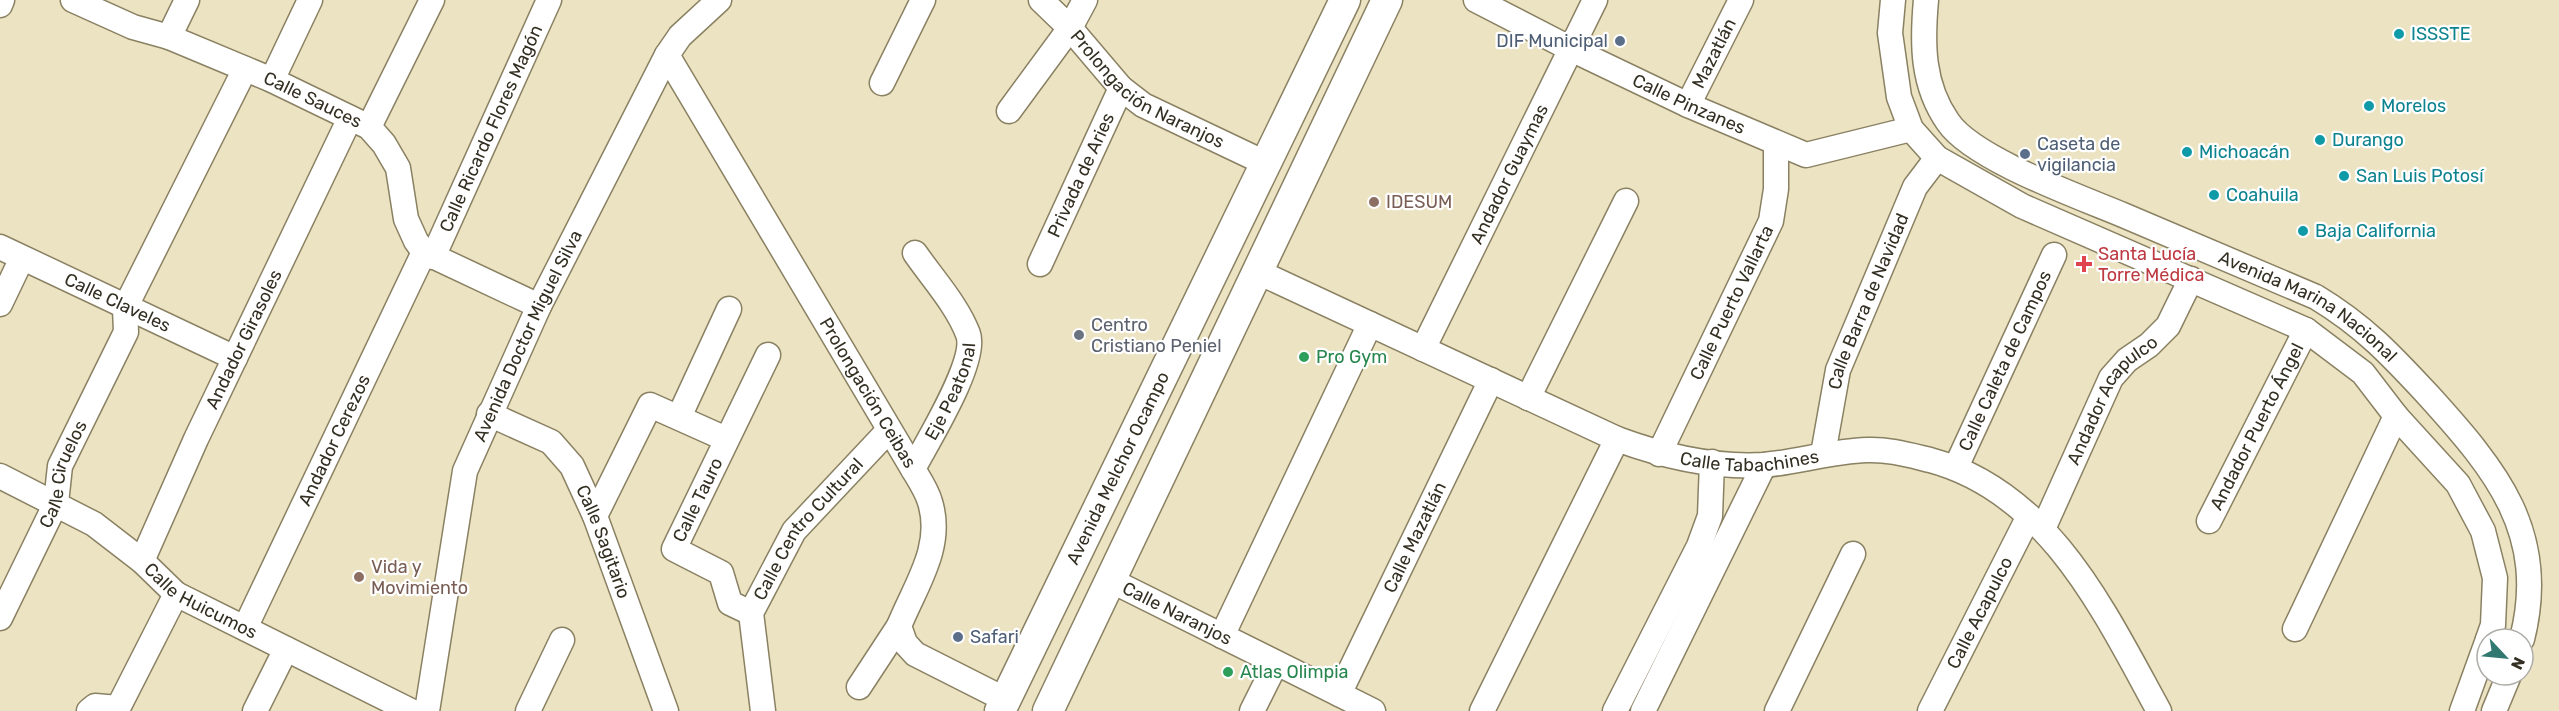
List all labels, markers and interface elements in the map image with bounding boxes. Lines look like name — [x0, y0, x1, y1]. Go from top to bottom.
street label: Mazatlán — [1687, 15, 1741, 92]
street label: Calle Ricardo Flores Magón — [435, 21, 547, 236]
place label: ISSSTE — [2411, 23, 2471, 45]
street label: Prolongación Naranjos — [1066, 26, 1228, 153]
marker: ISSSTE — [2392, 27, 2406, 41]
place label: DIF Municipal — [1496, 30, 1608, 52]
marker: DIF Municipal — [1613, 34, 1627, 48]
street label: Calle Sauces — [260, 67, 365, 133]
street label: Calle Pinzanes — [1629, 69, 1749, 139]
place label: Morelos — [2381, 95, 2446, 117]
marker: Morelos — [2362, 99, 2376, 113]
street label: Andador Guaymas — [1465, 100, 1553, 248]
street label: Privada de Aries — [1043, 109, 1119, 241]
place label: Durango — [2332, 129, 2404, 151]
place label: Caseta de vigilancia — [2037, 133, 2120, 176]
marker: Durango — [2313, 133, 2327, 147]
place label: Michoacán — [2199, 141, 2290, 163]
marker: Michoacán — [2180, 145, 2194, 159]
marker: Caseta de vigilancia — [2018, 147, 2032, 161]
place label: San Luis Potosí — [2356, 165, 2485, 187]
marker: San Luis Potosí — [2337, 169, 2351, 183]
place label: Coahuila — [2226, 184, 2299, 206]
marker: Coahuila — [2207, 188, 2221, 202]
place label: IDESUM — [1386, 191, 1452, 213]
marker: IDESUM — [1367, 195, 1381, 209]
street label: Calle Barra de Navidad — [1824, 210, 1914, 391]
place label: Baja California — [2315, 220, 2436, 242]
street label: Calle Puerto Vallarta — [1685, 222, 1778, 384]
marker: Baja California — [2296, 224, 2310, 238]
street label: Avenida Doctor Miguel Silva — [469, 226, 587, 445]
place label: Santa Lucía Torre Médica — [2098, 243, 2204, 286]
street label: Avenida Marina Nacional — [2215, 246, 2402, 367]
marker: Santa Lucía Torre Médica — [2075, 255, 2093, 273]
street label: Andador Girasoles — [201, 266, 287, 413]
street label: Calle Caleta de Campos — [1954, 267, 2056, 455]
street label: Calle Claveles — [61, 268, 174, 337]
street label: Prolongación Ceibas — [815, 314, 921, 472]
place label: Centro Cristiano Peniel — [1091, 314, 1222, 357]
marker: Centro Cristiano Peniel — [1072, 328, 1086, 342]
street label: Andador Acapulco — [2062, 331, 2163, 468]
street label: Andador Puerto Ángel — [2205, 339, 2309, 514]
street label: Eje Peatonal — [920, 342, 980, 444]
place label: Pro Gym — [1316, 346, 1387, 368]
marker: Pro Gym — [1297, 350, 1311, 364]
street label: Avenida Melchor Ocampo — [1062, 368, 1174, 568]
street label: Andador Cerezos — [294, 371, 375, 509]
street label: Calle Ciruelos — [34, 417, 92, 532]
street label: Calle Tabachines — [1678, 445, 1821, 476]
street label: Calle Tauro — [668, 454, 728, 546]
street label: Calle Centro Cultural — [749, 454, 868, 604]
street label: Calle Mazatlán — [1379, 478, 1451, 597]
street label: Calle Sagitario — [571, 481, 635, 602]
street label: Calle Acapulco — [1942, 553, 2017, 673]
place label: Vida y Movimiento — [371, 556, 468, 599]
street label: Calle Huicumos — [139, 558, 261, 644]
marker: Vida y Movimiento — [352, 570, 366, 584]
street label: Calle Naranjos — [1119, 577, 1235, 650]
place label: Safari — [970, 626, 1019, 648]
north arrow — [2475, 627, 2535, 687]
marker: Safari — [951, 630, 965, 644]
text: N — [2507, 654, 2529, 673]
place label: Atlas Olimpia — [1240, 661, 1348, 683]
marker: Atlas Olimpia — [1221, 665, 1235, 679]

